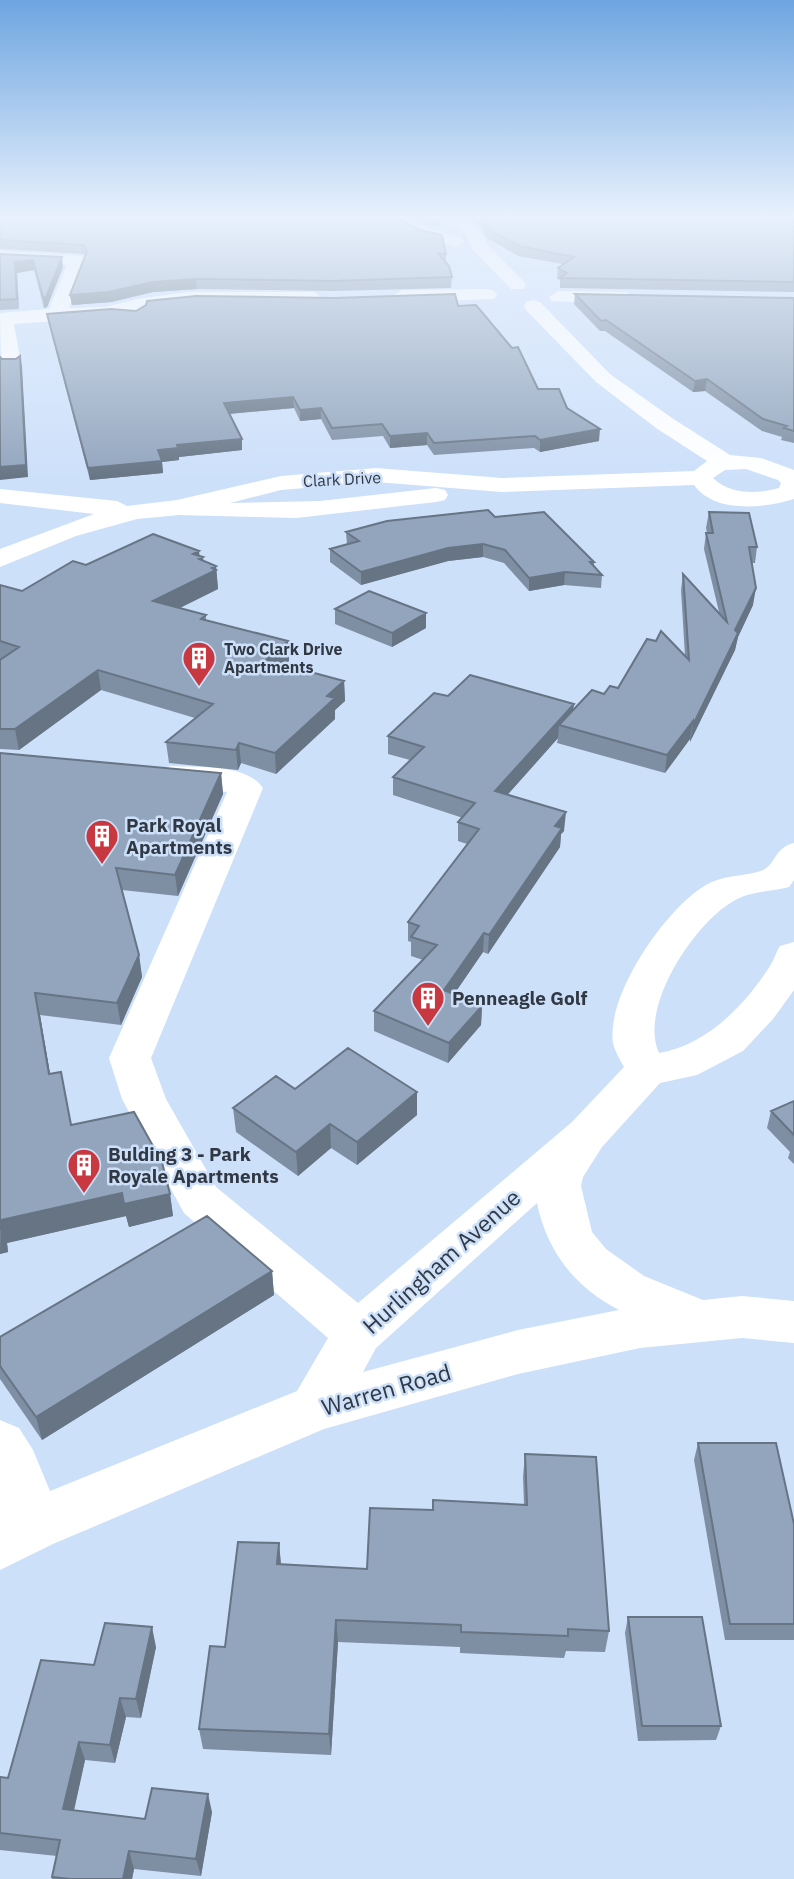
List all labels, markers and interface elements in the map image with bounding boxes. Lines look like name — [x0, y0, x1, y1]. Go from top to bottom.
street label: Clark Drive — [302, 467, 382, 491]
building icon: Two Clark Drive Apartments — [180, 639, 218, 688]
place label: Two Clark Drive Apartments — [224, 639, 342, 677]
place label: Park Royal Apartments — [126, 813, 232, 859]
building icon: Park Royal Apartments — [83, 817, 121, 866]
building icon: Penneagle Golf — [409, 979, 447, 1028]
place label: Penneagle Golf — [452, 986, 587, 1010]
place label: Bulding 3 - Park Royale Apartments — [108, 1142, 279, 1188]
building icon: Bulding 3 - Park Royale Apartments — [65, 1146, 103, 1195]
street label: Hurlingham Avenue — [356, 1182, 526, 1340]
street label: Warren Road — [318, 1356, 454, 1422]

